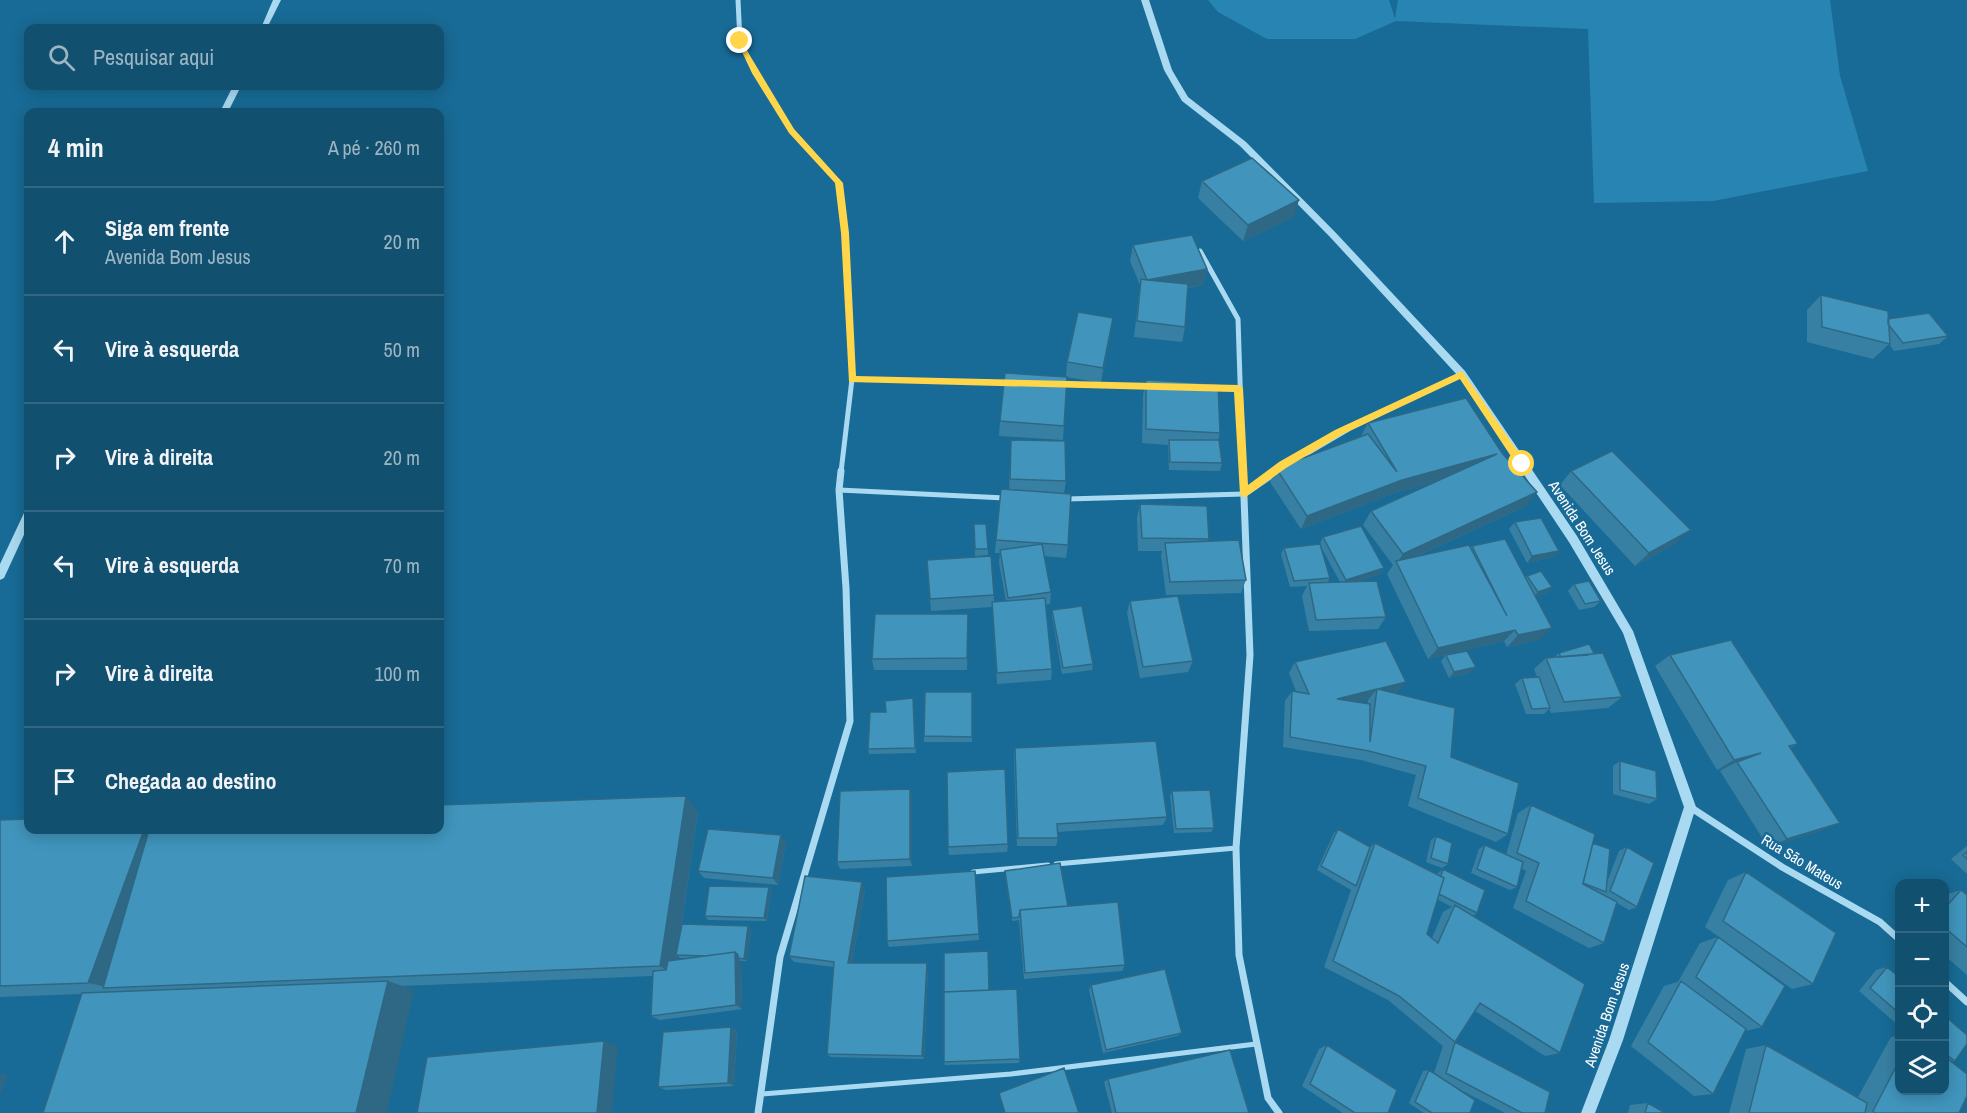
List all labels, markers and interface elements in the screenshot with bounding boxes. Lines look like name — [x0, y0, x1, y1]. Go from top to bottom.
search box — [24, 24, 444, 90]
route end — [726, 27, 752, 53]
icon: search — [45, 41, 78, 74]
text: Pesquisar aqui — [93, 42, 214, 72]
text: 4 min — [48, 130, 104, 165]
text: A pé · 260 m — [328, 134, 420, 161]
text: Siga em frente — [105, 213, 229, 243]
icon: ahead — [48, 225, 81, 258]
text: 20 m — [384, 228, 420, 255]
text: Avenida Bom Jesus — [105, 243, 251, 270]
icon: left — [48, 333, 81, 366]
text: Vire à esquerda — [105, 334, 239, 364]
text: 50 m — [384, 336, 420, 363]
icon: right — [48, 441, 81, 474]
text: Vire à direita — [105, 442, 213, 472]
text: 20 m — [384, 444, 420, 471]
route start — [1508, 450, 1534, 476]
street label: Avenida Bom Jesus — [1543, 475, 1621, 579]
icon: left — [48, 549, 81, 582]
text: Vire à esquerda — [105, 550, 239, 580]
text: 70 m — [384, 552, 420, 579]
icon: right — [48, 657, 81, 690]
text: Vire à direita — [105, 658, 213, 688]
text: 100 m — [374, 660, 420, 687]
icon: arrive — [48, 765, 81, 798]
text: Chegada ao destino — [105, 766, 276, 796]
street label: Rua São Mateus — [1758, 829, 1847, 894]
map controls — [1895, 879, 1949, 1095]
button: + — [1895, 879, 1949, 933]
button: − — [1895, 933, 1949, 987]
street label: Avenida Bom Jesus — [1578, 960, 1634, 1071]
button: locate — [1895, 987, 1949, 1041]
button: layers — [1895, 1041, 1949, 1095]

